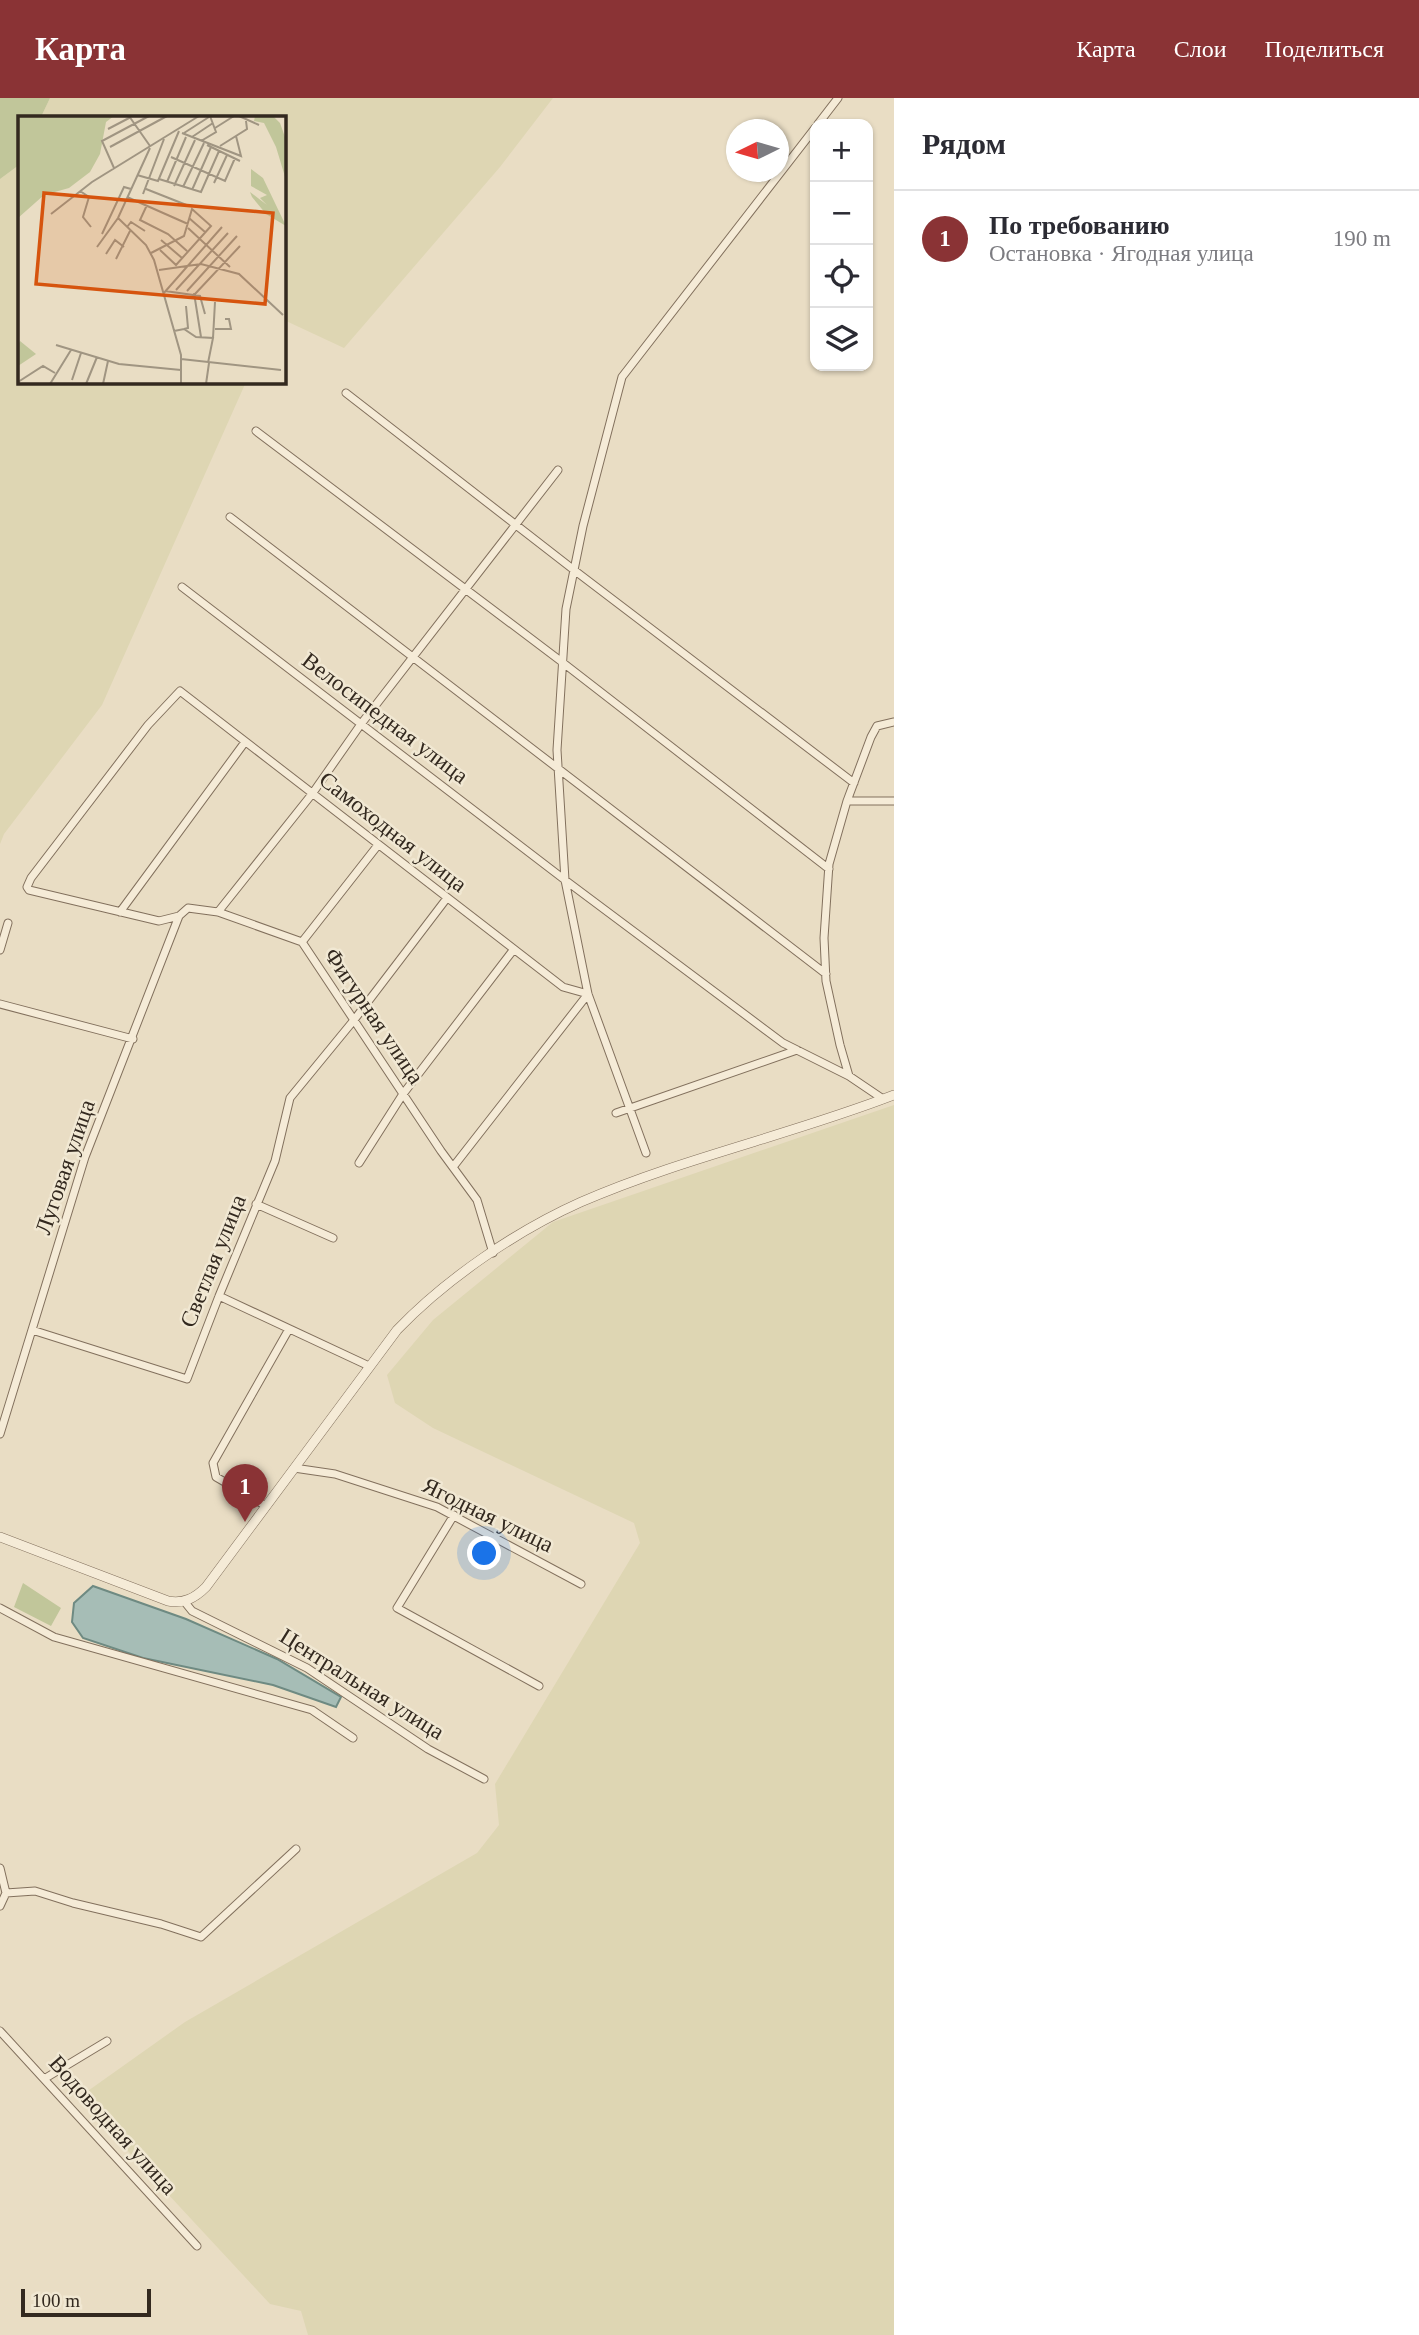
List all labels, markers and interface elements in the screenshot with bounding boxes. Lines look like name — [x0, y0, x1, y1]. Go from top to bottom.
text: Карта — [35, 31, 126, 67]
text: Карта — [1076, 36, 1136, 62]
text: Слои — [1174, 36, 1227, 62]
text: Поделиться — [1265, 36, 1384, 62]
inset map — [18, 116, 285, 383]
north arrow — [726, 119, 789, 182]
map controls — [810, 119, 873, 371]
button: + — [810, 119, 873, 182]
text: Рядом — [922, 127, 1006, 160]
button: − — [810, 182, 873, 245]
text: По требованию — [989, 211, 1170, 240]
text: 1 — [939, 226, 951, 251]
text: 190 m — [1333, 226, 1391, 251]
text: Остановка · Ягодная улица — [989, 241, 1254, 266]
button: locate — [810, 245, 873, 308]
button: layers — [810, 308, 873, 371]
street label: Велосипедная улица — [297, 647, 473, 789]
street label: Самоходная улица — [314, 767, 472, 897]
street label: Фигурная улица — [319, 943, 429, 1089]
street label: Луговая улица — [30, 1096, 100, 1238]
street label: Светлая улица — [175, 1191, 251, 1331]
pin: 1 — [222, 1464, 268, 1522]
street label: Ягодная улица — [419, 1473, 557, 1557]
your location — [467, 1536, 501, 1570]
street label: Центральная улица — [275, 1623, 449, 1745]
street label: Водоводная улица — [44, 2050, 182, 2200]
scale bar — [21, 2286, 150, 2318]
text: 100 m — [32, 2290, 80, 2311]

